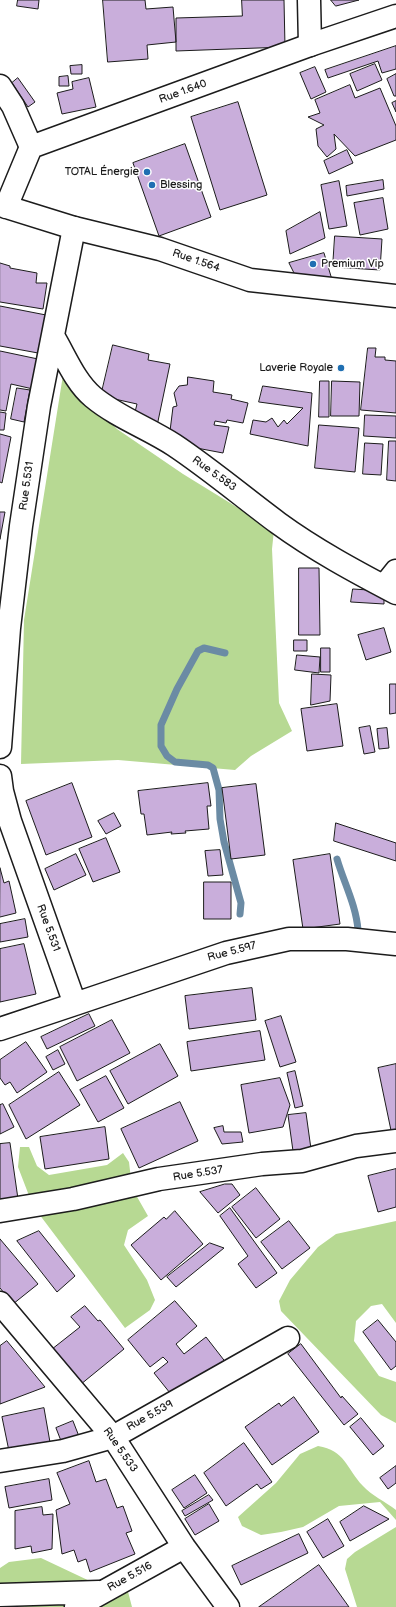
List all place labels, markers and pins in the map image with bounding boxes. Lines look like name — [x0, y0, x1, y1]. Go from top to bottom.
place label: TOTAL Énergie — [65, 165, 139, 179]
marker: TOTAL Énergie — [142, 167, 152, 177]
place label: Blessing — [160, 178, 202, 192]
marker: Blessing — [147, 180, 157, 190]
place label: Premium Vip — [321, 257, 384, 271]
marker: Premium Vip — [308, 259, 318, 269]
place label: Laverie Royale — [259, 361, 333, 375]
marker: Laverie Royale — [336, 363, 346, 373]

